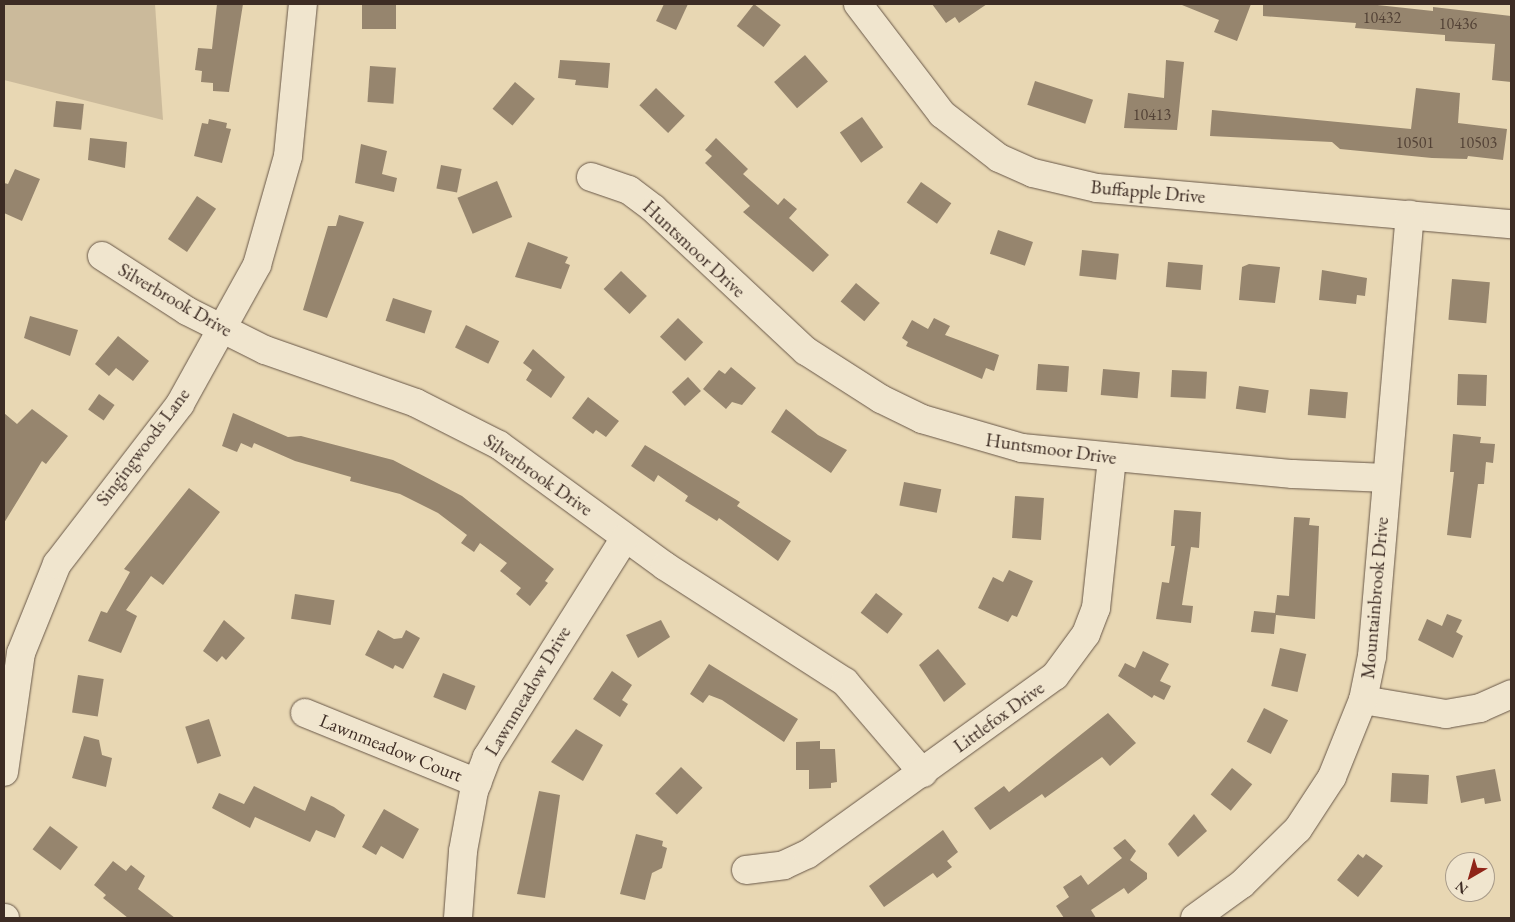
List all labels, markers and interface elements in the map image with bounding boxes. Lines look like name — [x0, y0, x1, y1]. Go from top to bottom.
house number: 10432 — [1363, 8, 1401, 28]
house number: 10436 — [1439, 14, 1477, 34]
house number: 10413 — [1133, 105, 1171, 125]
house number: 10501 — [1396, 133, 1434, 153]
house number: 10503 — [1459, 133, 1497, 153]
street label: Buffapple Drive — [1090, 176, 1206, 208]
street label: Huntsmoor Drive — [638, 196, 750, 302]
street label: Silverbrook Drive — [114, 258, 236, 342]
street label: Singingwoods Lane — [91, 384, 195, 510]
street label: Silverbrook Drive — [479, 429, 597, 521]
street label: Huntsmoor Drive — [984, 429, 1118, 469]
street label: Mountainbrook Drive — [1357, 516, 1393, 680]
street label: Lawnmeadow Drive — [480, 622, 576, 760]
street label: Littlefox Drive — [949, 676, 1049, 758]
street label: Lawnmeadow Court — [316, 709, 466, 787]
north arrow — [1445, 852, 1495, 902]
text: N — [1451, 877, 1471, 899]

